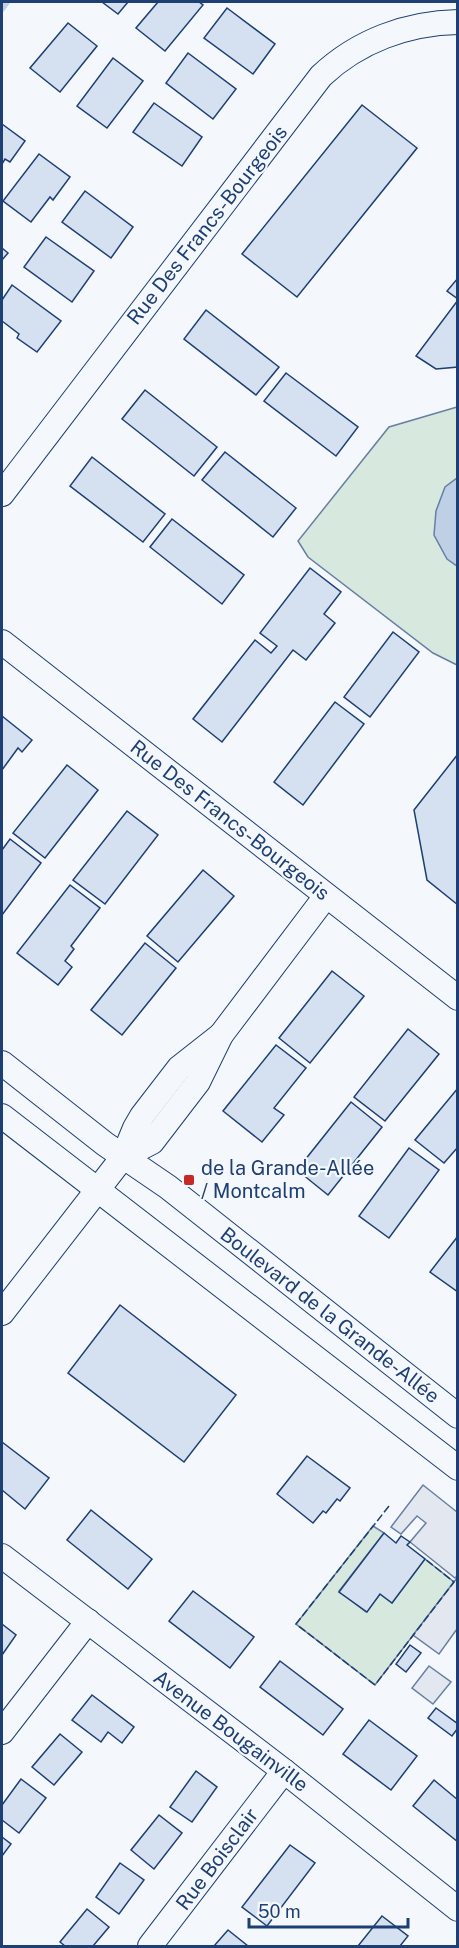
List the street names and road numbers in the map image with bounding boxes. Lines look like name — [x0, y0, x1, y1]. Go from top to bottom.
street label: Rue Des Francs-Bourgeois — [122, 121, 292, 329]
street label: Rue Des Francs-Bourgeois — [126, 735, 334, 905]
street label: Boulevard de la Grande-Allée — [216, 1222, 444, 1408]
street label: Avenue Bougainville — [149, 1665, 313, 1797]
street label: Rue Boisclair — [171, 1803, 263, 1915]

